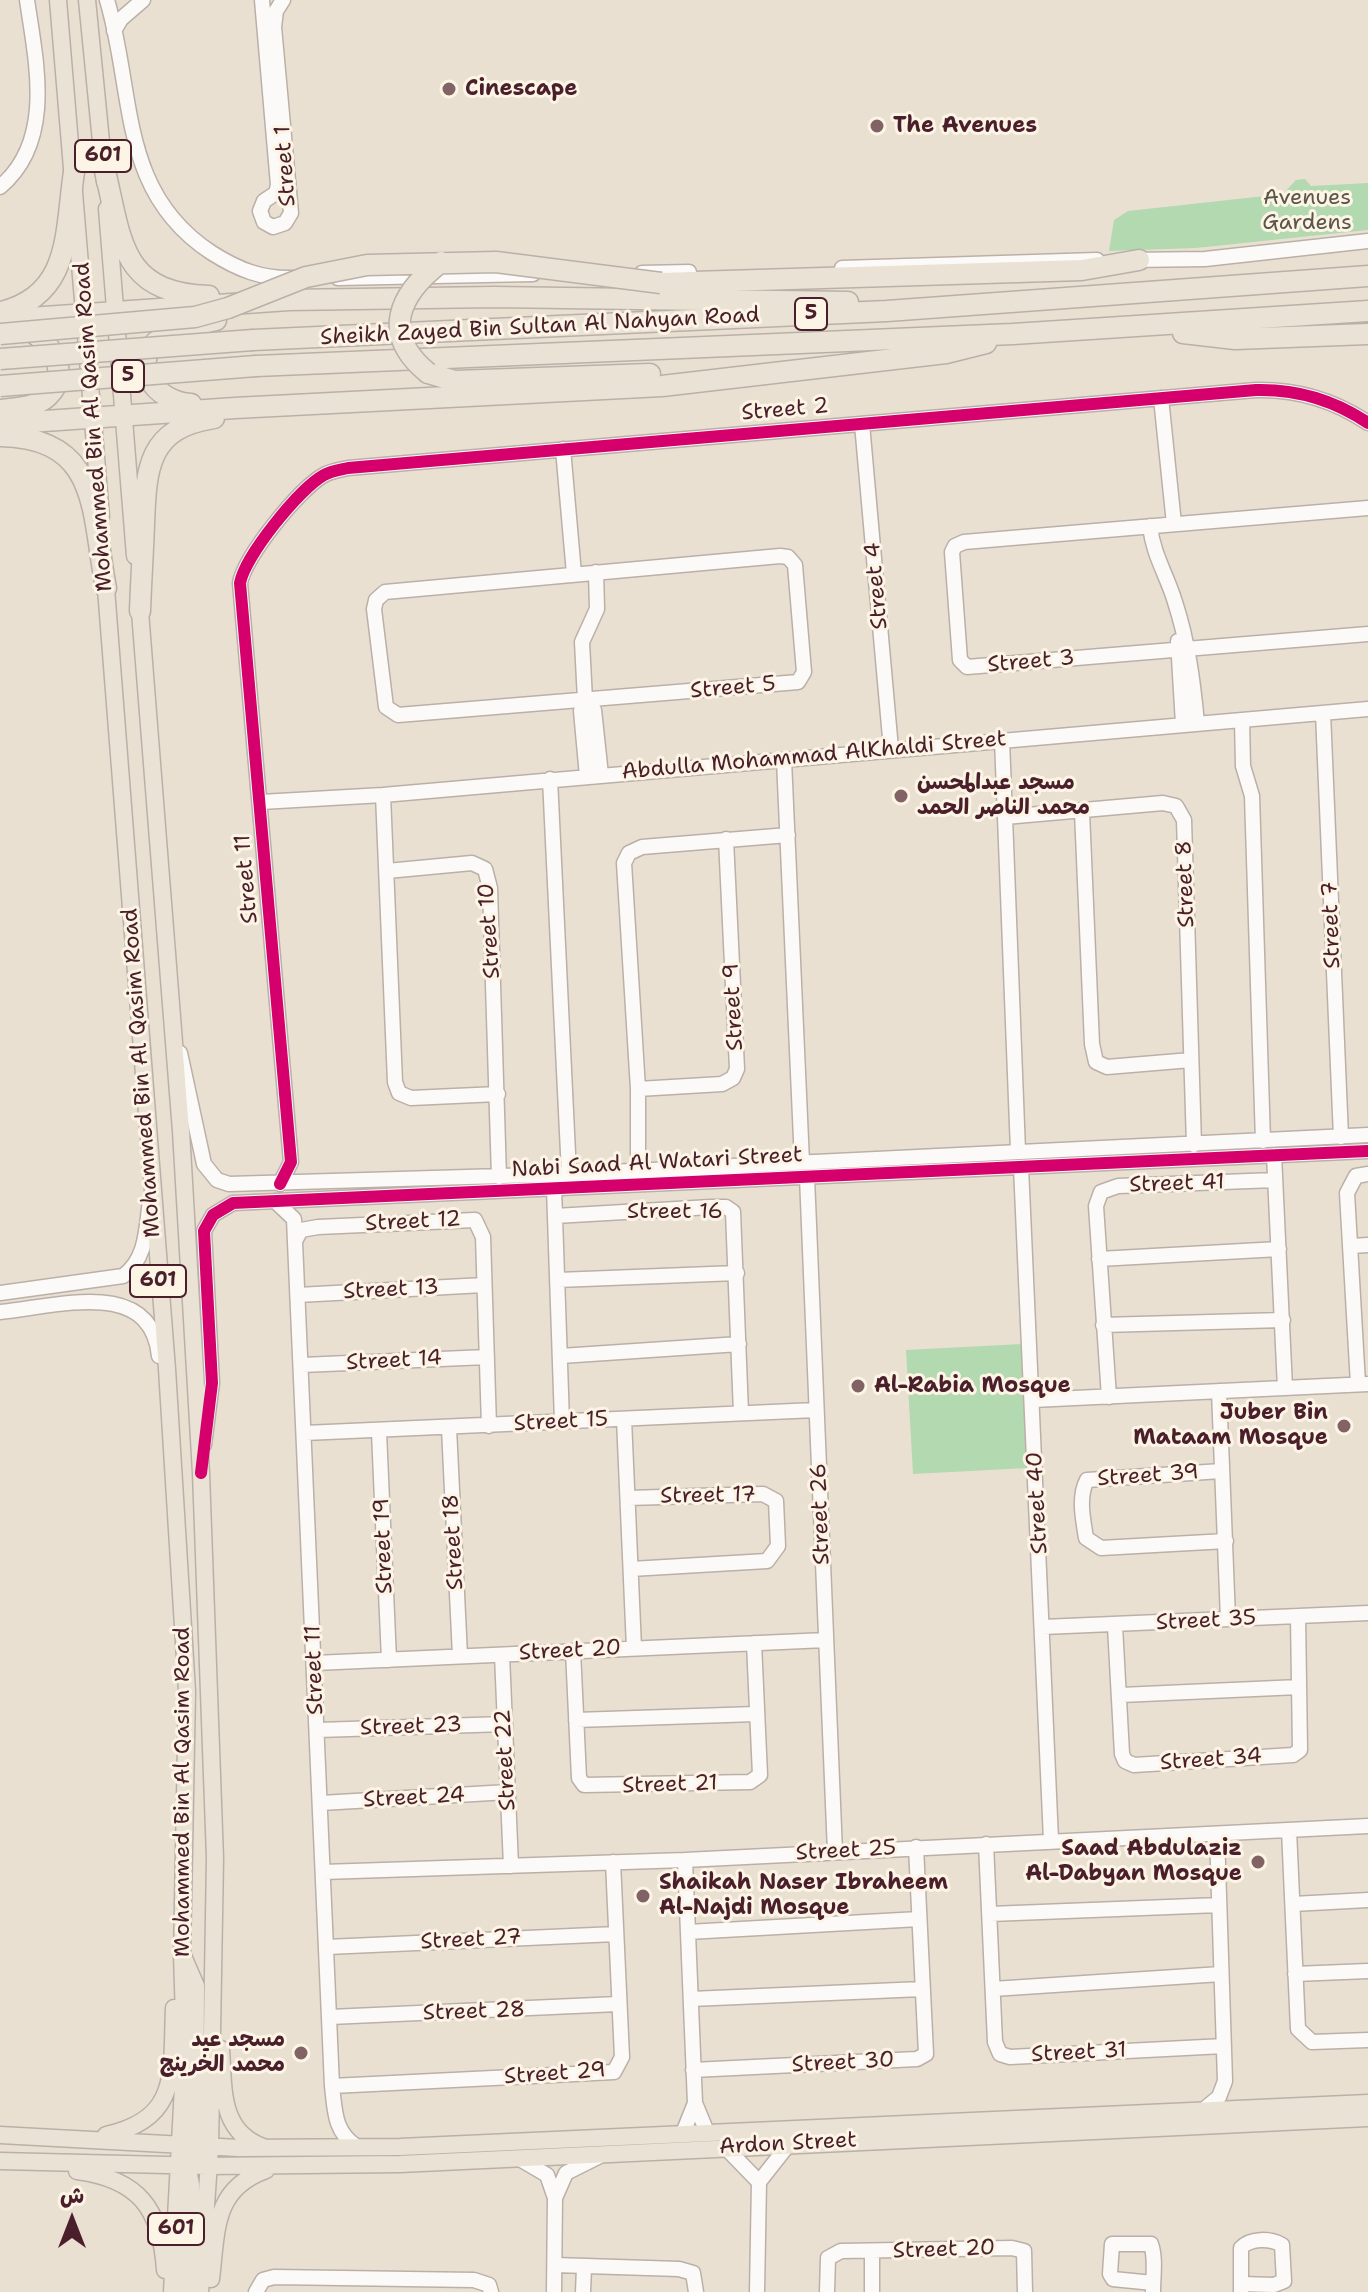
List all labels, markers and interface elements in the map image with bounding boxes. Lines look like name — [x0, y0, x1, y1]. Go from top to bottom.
place label: Cinescape — [465, 76, 578, 102]
marker: Cinescape — [440, 80, 458, 98]
place label: The Avenues — [893, 113, 1037, 139]
marker: The Avenues — [868, 117, 886, 135]
street label: Street 1 — [270, 125, 302, 207]
road number: 601 — [75, 140, 131, 172]
park label: Avenues Gardens — [1262, 185, 1352, 236]
street label: Mohammed Bin Al Qasim Road — [69, 261, 119, 593]
road number: 5 — [795, 298, 827, 330]
street label: Sheikh Zayed Bin Sultan Al Nahyan Road — [320, 302, 760, 352]
road number: 5 — [112, 360, 144, 392]
street label: Street 2 — [740, 393, 830, 427]
street label: Street 4 — [860, 541, 894, 631]
street label: Street 3 — [986, 645, 1076, 679]
street label: Street 5 — [689, 671, 777, 705]
street label: Abdulla Mohammad AlKhaldi Street — [621, 726, 1007, 786]
place label: مسجد عبدالمحسن محمد الناصر الحمد — [917, 770, 1090, 822]
marker: مسجد عبدالمحسن محمد الناصر الحمد — [892, 787, 910, 805]
street label: Street 11 — [230, 833, 264, 925]
street label: Street 8 — [1171, 840, 1201, 928]
street label: Street 7 — [1317, 881, 1347, 969]
street label: Street 10 — [473, 882, 507, 980]
street label: Mohammed Bin Al Qasim Road — [117, 907, 167, 1239]
street label: Street 9 — [719, 963, 749, 1051]
street label: Nabi Saad Al Watari Street — [511, 1142, 803, 1184]
street label: Street 41 — [1129, 1169, 1225, 1199]
street label: Street 16 — [627, 1199, 723, 1225]
street label: Street 12 — [365, 1206, 461, 1238]
road number: 601 — [130, 1265, 186, 1297]
street label: Street 13 — [343, 1274, 439, 1306]
street label: Street 14 — [345, 1345, 443, 1377]
place label: Al-Rabia Mosque — [874, 1373, 1071, 1399]
marker: Al-Rabia Mosque — [849, 1377, 867, 1395]
place label: Juber Bin Mataam Mosque — [1133, 1400, 1328, 1452]
street label: Street 15 — [513, 1406, 609, 1438]
marker: Juber Bin Mataam Mosque — [1335, 1417, 1353, 1435]
street label: Street 40 — [1022, 1451, 1054, 1555]
street label: Street 39 — [1096, 1459, 1200, 1493]
street label: Street 26 — [806, 1463, 836, 1565]
street label: Street 17 — [660, 1482, 756, 1510]
street label: Street 18 — [438, 1493, 470, 1591]
street label: Street 19 — [369, 1498, 399, 1594]
street label: Street 35 — [1155, 1605, 1257, 1637]
street label: Street 11 — [300, 1625, 330, 1715]
street label: Mohammed Bin Al Qasim Road — [170, 1627, 196, 1957]
street label: Street 20 — [518, 1635, 622, 1667]
street label: Street 22 — [490, 1708, 522, 1812]
street label: Street 23 — [360, 1712, 462, 1742]
street label: Street 34 — [1159, 1743, 1263, 1777]
street label: Street 21 — [622, 1770, 718, 1800]
street label: Street 24 — [363, 1782, 465, 1814]
street label: Street 25 — [795, 1835, 897, 1867]
place label: Saad Abdulaziz Al-Dabyan Mosque — [1025, 1836, 1242, 1888]
marker: Saad Abdulaziz Al-Dabyan Mosque — [1249, 1853, 1267, 1871]
place label: Shaikah Naser Ibraheem Al-Najdi Mosque — [659, 1870, 948, 1922]
marker: Shaikah Naser Ibraheem Al-Najdi Mosque — [634, 1887, 652, 1905]
street label: Street 27 — [420, 1924, 522, 1956]
street label: Street 28 — [422, 1997, 526, 2027]
place label: مسجد عيد محمد الخرينج — [159, 2027, 285, 2078]
street label: Street 31 — [1031, 2037, 1127, 2069]
marker: مسجد عيد محمد الخرينج — [292, 2044, 310, 2062]
street label: Street 30 — [791, 2047, 895, 2079]
street label: Street 29 — [503, 2057, 607, 2091]
street label: Ardon Street — [719, 2127, 857, 2161]
north arrow — [32, 2180, 112, 2260]
text: ش — [60, 2181, 84, 2210]
road number: 601 — [148, 2213, 204, 2245]
street label: Street 20 — [892, 2235, 996, 2265]

